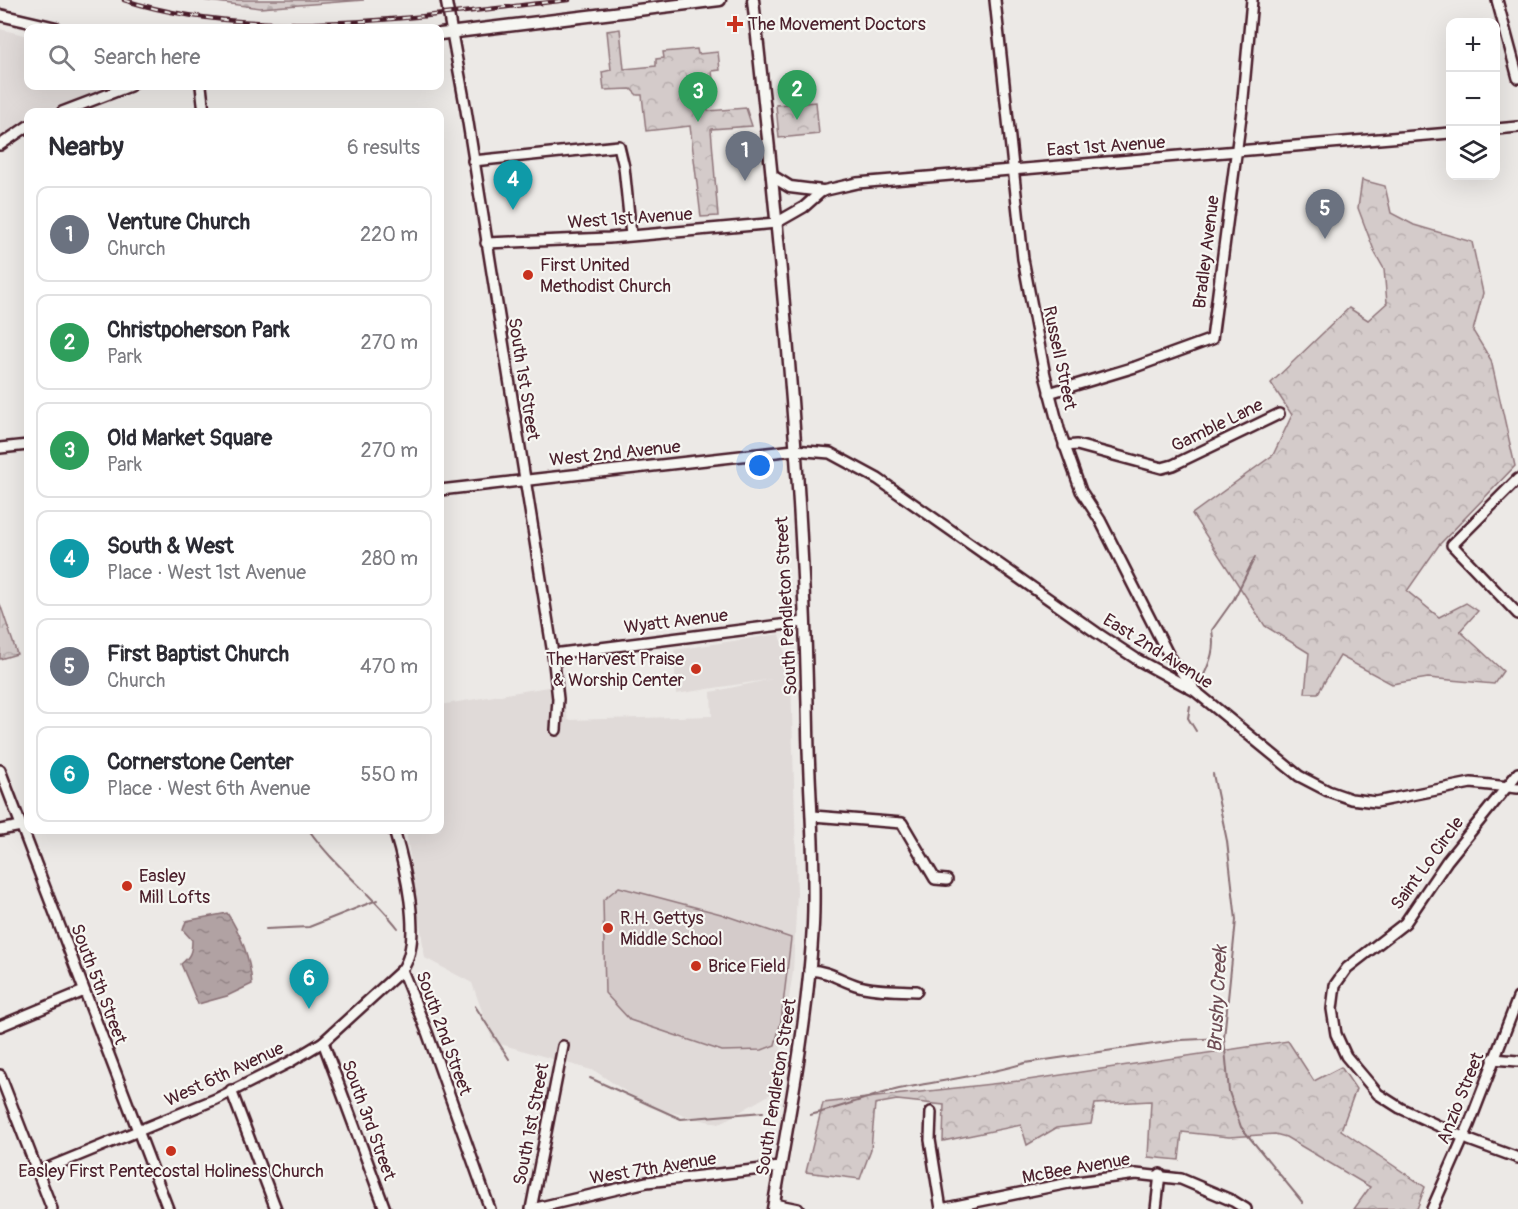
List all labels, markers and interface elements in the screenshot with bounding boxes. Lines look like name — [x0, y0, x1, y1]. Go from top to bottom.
place label: The Movement Doctors — [748, 13, 926, 36]
marker: The Movement Doctors — [726, 15, 744, 33]
map controls — [1446, 18, 1500, 180]
button: + — [1446, 18, 1500, 72]
search box — [24, 24, 444, 90]
icon: search — [45, 41, 78, 74]
text: Search here — [93, 43, 200, 71]
pin: 2 — [778, 70, 816, 120]
pin: 3 — [678, 72, 718, 122]
button: − — [1446, 72, 1500, 126]
button: layers — [1446, 126, 1500, 180]
text: Nearby — [48, 131, 124, 163]
street label: East 1st Avenue — [1046, 131, 1166, 162]
pin: 1 — [726, 132, 764, 181]
text: 6 results — [347, 135, 420, 160]
pin: 4 — [494, 160, 532, 210]
pin: 5 — [1306, 190, 1344, 239]
street label: Bradley Avenue — [1188, 194, 1225, 310]
street label: West 1st Avenue — [567, 203, 693, 234]
text: Venture Church — [107, 208, 250, 236]
text: 1 — [66, 222, 73, 247]
text: 220 m — [360, 222, 418, 247]
text: Church — [107, 236, 165, 261]
place label: First United Methodist Church — [540, 254, 671, 298]
marker: First United Methodist Church — [521, 268, 535, 282]
street label: Russell Street — [1037, 304, 1082, 413]
text: Christpoherson Park — [107, 316, 290, 344]
street label: South 1st Street — [502, 316, 545, 443]
text: 2 — [64, 330, 75, 355]
text: 270 m — [360, 330, 418, 355]
text: Park — [107, 344, 142, 369]
street label: Gamble Lane — [1168, 393, 1267, 458]
text: Old Market Square — [107, 424, 272, 452]
street label: West 2nd Avenue — [548, 435, 682, 472]
text: 3 — [64, 438, 75, 463]
text: 270 m — [360, 438, 418, 463]
your location — [745, 451, 774, 480]
text: Park — [107, 452, 142, 477]
street label: South Pendleton Street — [770, 515, 803, 696]
text: South & West — [107, 532, 234, 560]
text: 4 — [64, 546, 75, 571]
text: 280 m — [361, 546, 418, 571]
text: Place · West 1st Avenue — [107, 560, 306, 585]
street label: Wyatt Avenue — [623, 604, 730, 639]
street label: East 2nd Avenue — [1099, 608, 1217, 694]
text: First Baptist Church — [107, 640, 289, 668]
place label: The Harvest Praise & Worship Center — [546, 648, 685, 692]
text: 5 — [64, 654, 75, 679]
text: 470 m — [360, 654, 418, 679]
marker: The Harvest Praise & Worship Center — [689, 662, 703, 676]
text: Church — [107, 668, 165, 693]
text: Cornerstone Center — [107, 748, 294, 776]
text: 6 — [64, 762, 75, 787]
text: 550 m — [361, 762, 418, 787]
text: Place · West 6th Avenue — [107, 776, 310, 801]
street label: Saint Lo Circle — [1386, 812, 1469, 914]
place label: Easley Mill Lofts — [139, 865, 210, 909]
marker: Easley Mill Lofts — [120, 879, 134, 893]
place label: R.H. Gettys Middle School — [620, 907, 723, 951]
street label: South 5th Street — [65, 921, 132, 1048]
marker: R.H. Gettys Middle School — [601, 921, 615, 935]
water label: Brushy Creek — [1202, 943, 1233, 1053]
place label: Brice Field — [708, 955, 786, 978]
marker: Brice Field — [689, 959, 703, 973]
pin: 6 — [290, 960, 328, 1009]
street label: South 2nd Street — [410, 968, 477, 1099]
street label: South Pendleton Street — [751, 996, 802, 1177]
street label: West 6th Avenue — [161, 1037, 288, 1112]
street label: Anzio Street — [1432, 1048, 1490, 1147]
street label: South 3rd Street — [336, 1057, 401, 1184]
street label: South 1st Street — [508, 1060, 555, 1187]
marker: Easley First Pentecostal Holiness Church — [164, 1144, 178, 1158]
street label: West 7th Avenue — [588, 1147, 718, 1190]
street label: McBee Avenue — [1020, 1148, 1132, 1189]
place label: Easley First Pentecostal Holiness Church — [18, 1160, 324, 1183]

